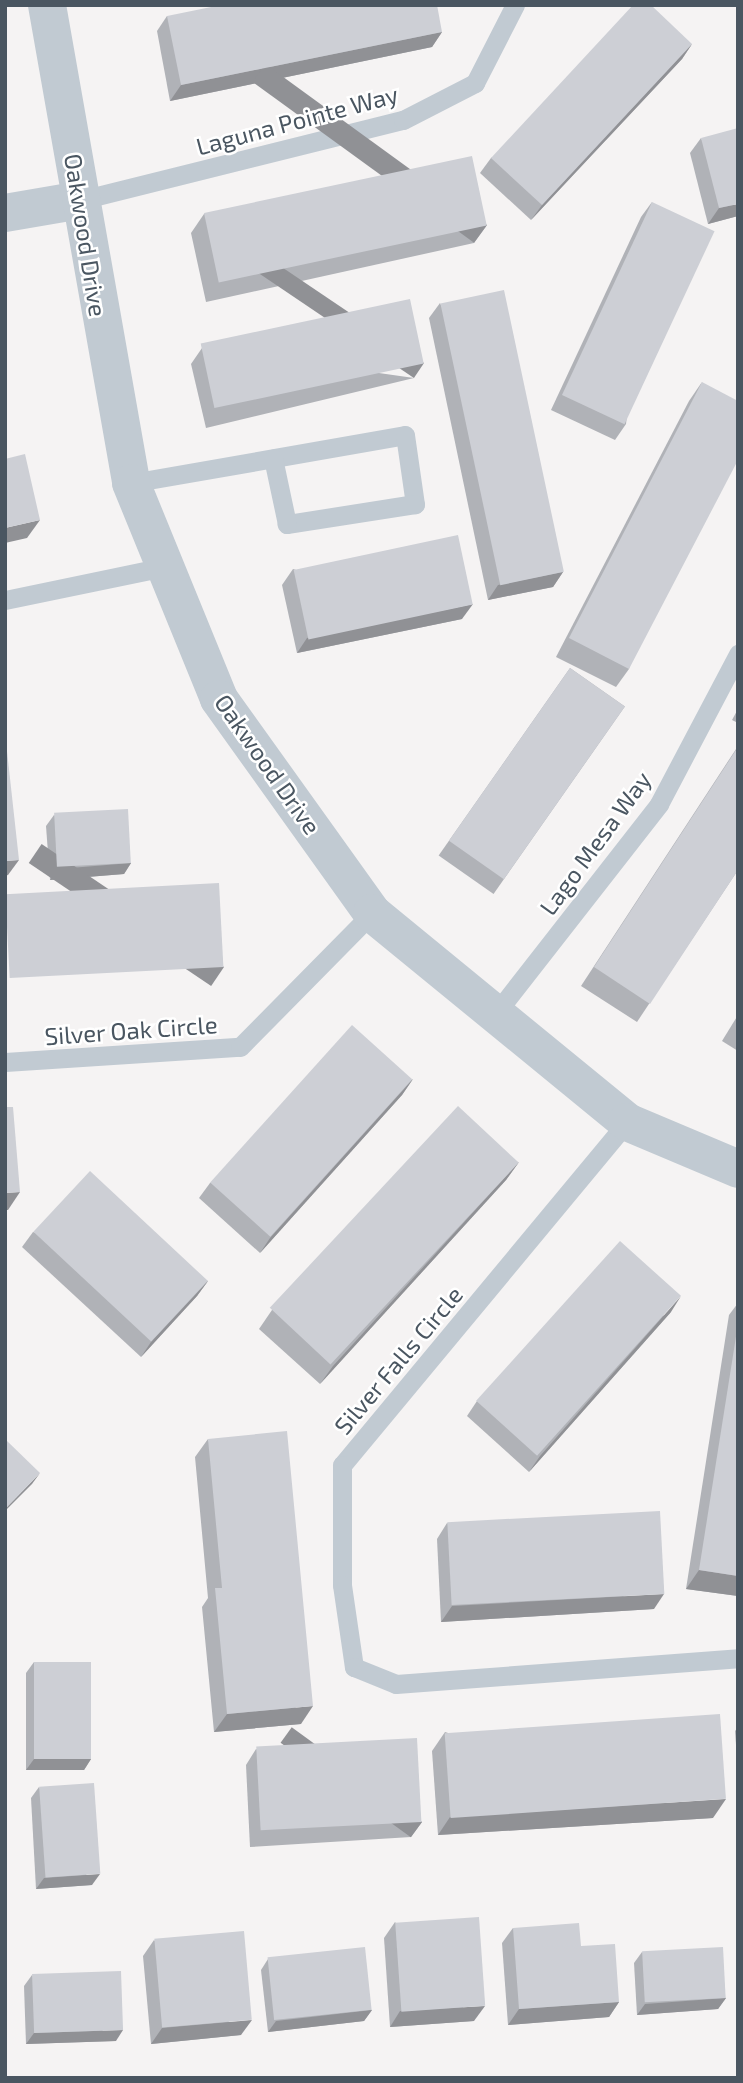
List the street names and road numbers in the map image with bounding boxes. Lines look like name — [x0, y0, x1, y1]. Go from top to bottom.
street label: Laguna Pointe Way — [193, 79, 401, 161]
street label: Oakwood Drive — [59, 152, 113, 318]
street label: Oakwood Drive — [209, 688, 327, 840]
street label: Lago Mesa Way — [533, 765, 657, 921]
street label: Silver Oak Circle — [43, 1010, 219, 1050]
street label: Silver Falls Circle — [328, 1280, 468, 1440]

